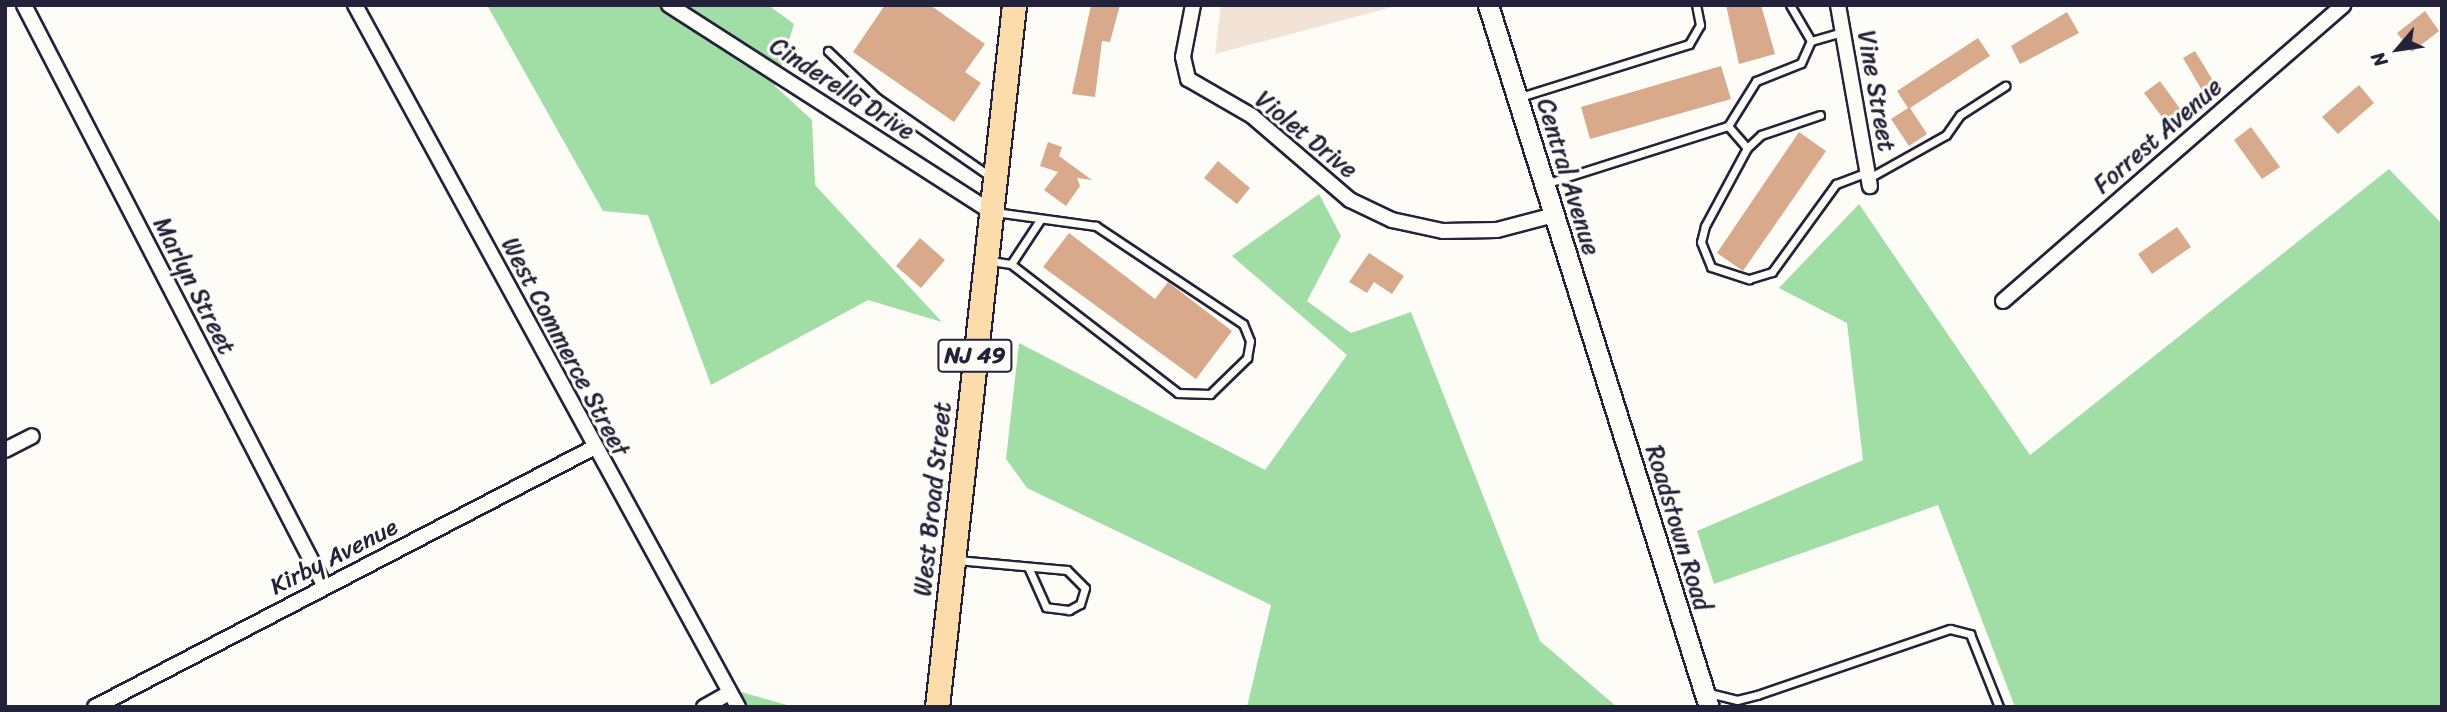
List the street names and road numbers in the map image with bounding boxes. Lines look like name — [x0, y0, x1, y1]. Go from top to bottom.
street label: Vine Street — [1851, 28, 1901, 154]
street label: Cinderella Drive — [764, 31, 920, 147]
street label: Forrest Avenue — [2088, 72, 2228, 200]
street label: Violet Drive — [1249, 85, 1363, 185]
street label: Central Avenue — [1531, 95, 1605, 259]
street label: Marlyn Street — [147, 213, 241, 359]
street label: West Commerce Street — [495, 232, 635, 462]
road number: NJ 49 — [936, 336, 1014, 376]
street label: West Broad Street — [908, 400, 958, 598]
street label: Roadstown Road — [1639, 442, 1717, 614]
street label: Kirby Avenue — [266, 513, 402, 601]

